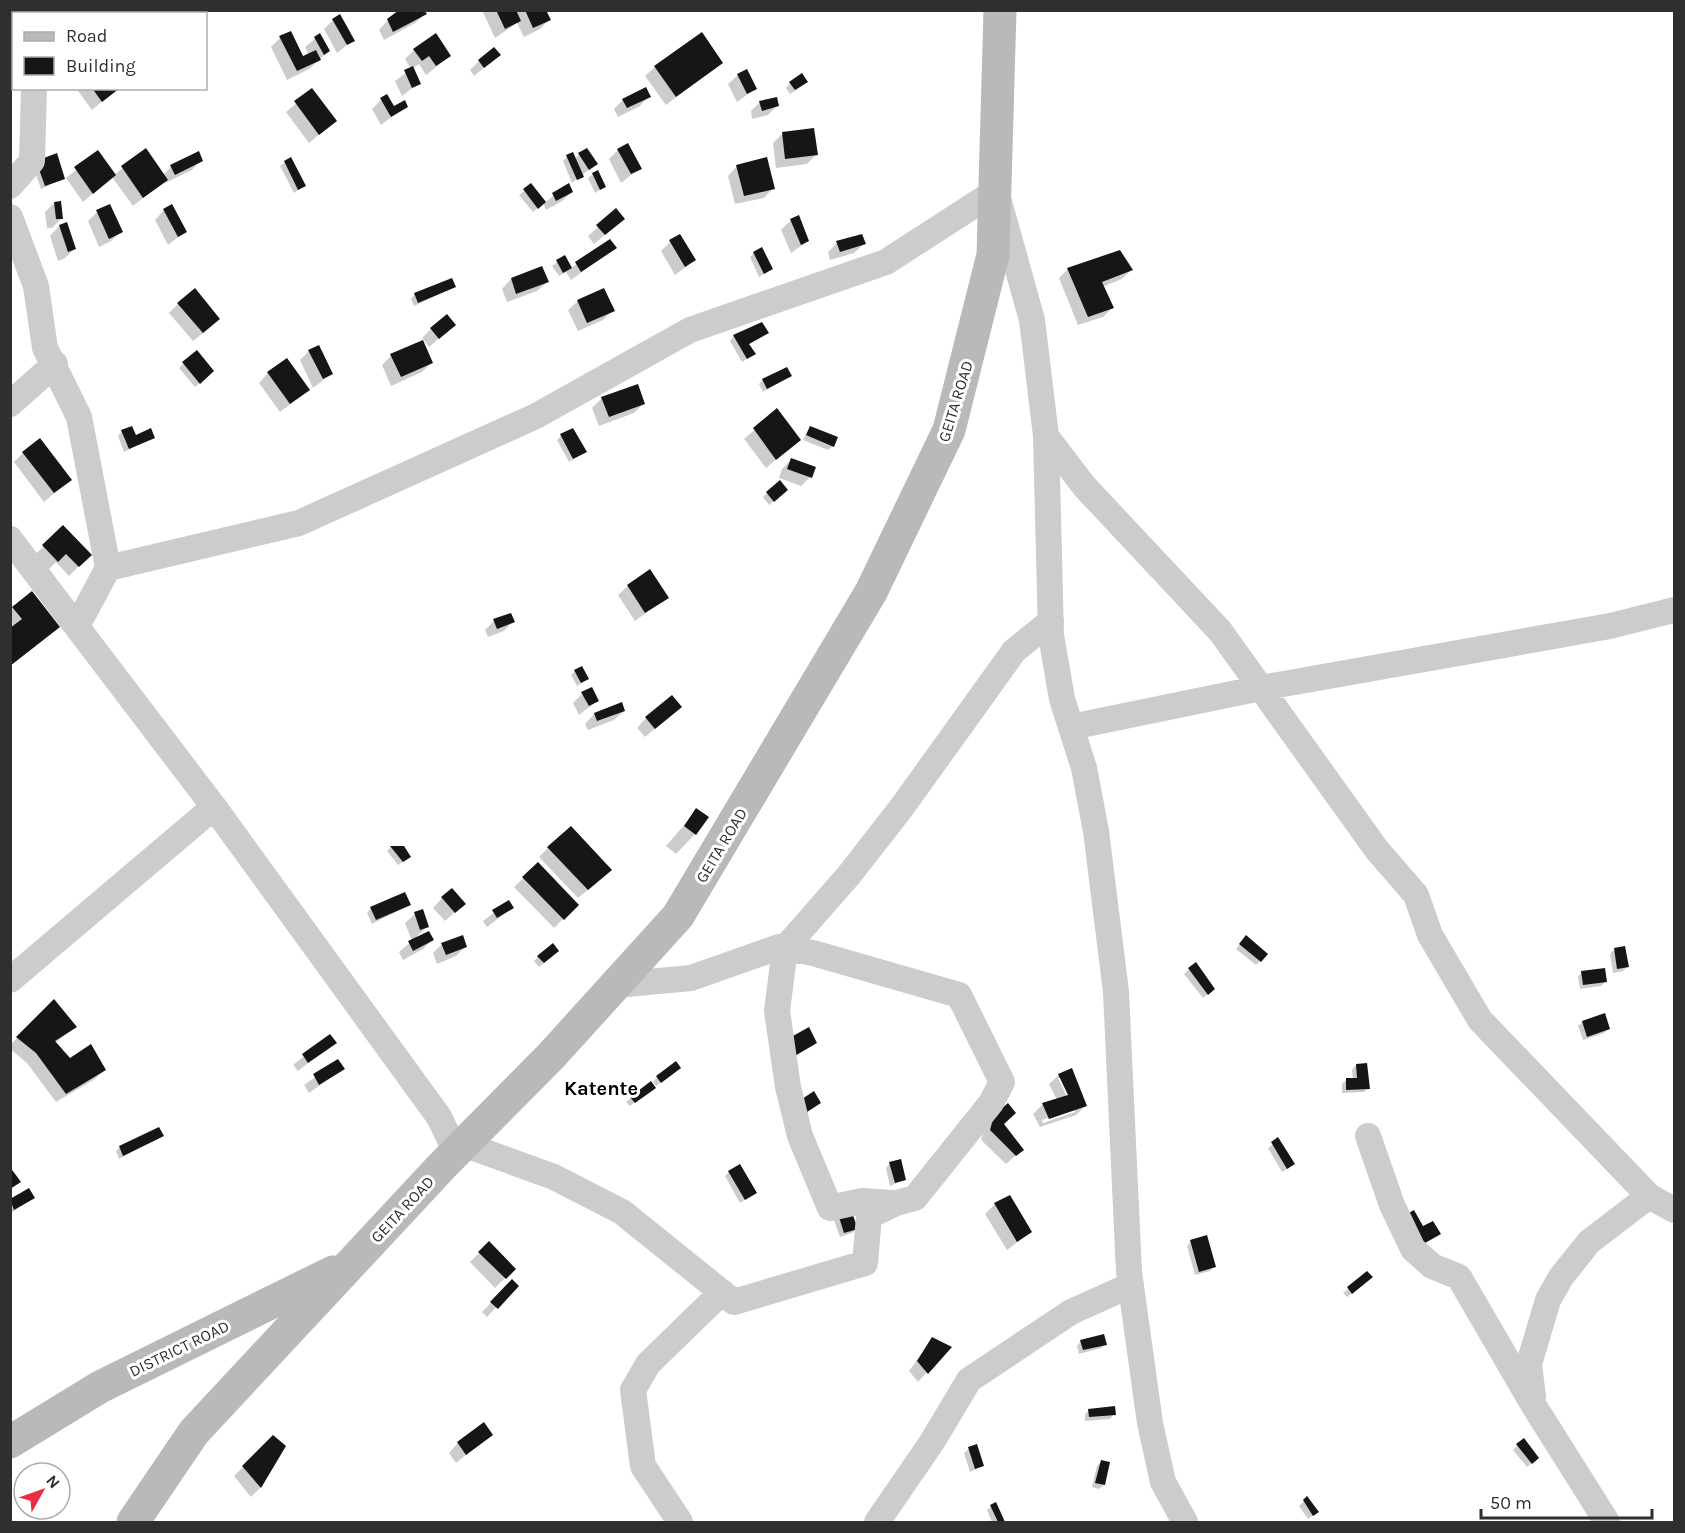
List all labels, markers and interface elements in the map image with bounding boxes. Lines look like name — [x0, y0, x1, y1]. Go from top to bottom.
legend — [12, 12, 207, 90]
text: Road — [66, 25, 107, 47]
text: Building — [66, 55, 136, 77]
street label: GEITA ROAD — [934, 358, 977, 444]
street label: GEITA ROAD — [692, 804, 751, 886]
district label: Katente — [564, 1077, 638, 1100]
street label: GEITA ROAD — [367, 1172, 438, 1247]
street label: DISTRICT ROAD — [126, 1316, 232, 1381]
north arrow — [12, 1461, 72, 1521]
text: N — [42, 1471, 64, 1492]
scale bar — [1481, 1482, 1652, 1520]
text: 50 m — [1490, 1492, 1532, 1514]

